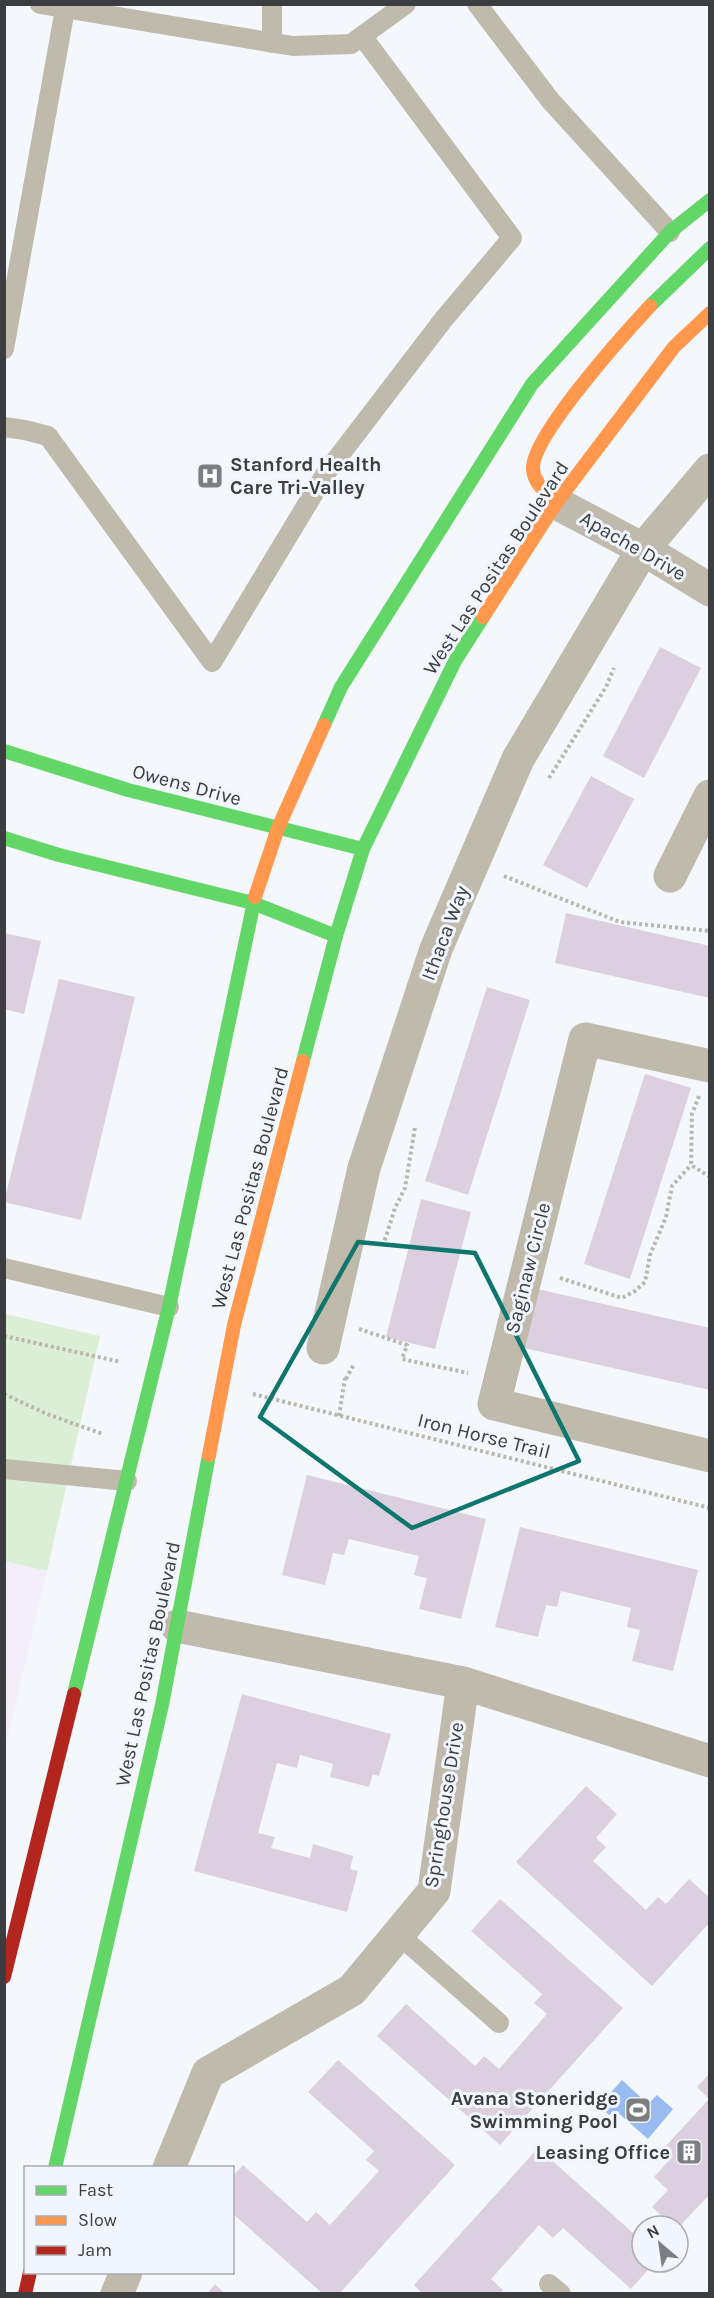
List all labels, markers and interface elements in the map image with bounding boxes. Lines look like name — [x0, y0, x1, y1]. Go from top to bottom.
place label: Stanford Health Care Tri-Valley — [230, 453, 382, 499]
street label: West Las Positas Boulevard — [418, 457, 574, 679]
hospital icon: Stanford Health Care Tri-Valley — [195, 461, 225, 491]
street label: Apache Drive — [576, 506, 690, 586]
street label: Owens Drive — [130, 759, 244, 811]
street label: Ithaca Way — [416, 882, 474, 984]
street label: West Las Positas Boulevard — [207, 1064, 293, 1312]
street label: Saginaw Circle — [501, 1200, 555, 1336]
street label: Iron Horse Trail — [415, 1408, 553, 1464]
street label: West Las Positas Boulevard — [111, 1540, 185, 1788]
street label: Springhouse Drive — [420, 1720, 468, 1890]
place label: Avana Stoneridge Swimming Pool — [451, 2087, 618, 2133]
sports icon: Avana Stoneridge Swimming Pool — [623, 2095, 653, 2125]
building icon: Leasing Office — [674, 2137, 704, 2167]
place label: Leasing Office — [535, 2141, 670, 2164]
legend — [24, 2166, 234, 2274]
text: Fast — [78, 2179, 113, 2201]
text: Slow — [78, 2209, 117, 2231]
north arrow — [630, 2214, 690, 2274]
text: N — [643, 2220, 663, 2242]
text: Jam — [78, 2239, 112, 2261]

